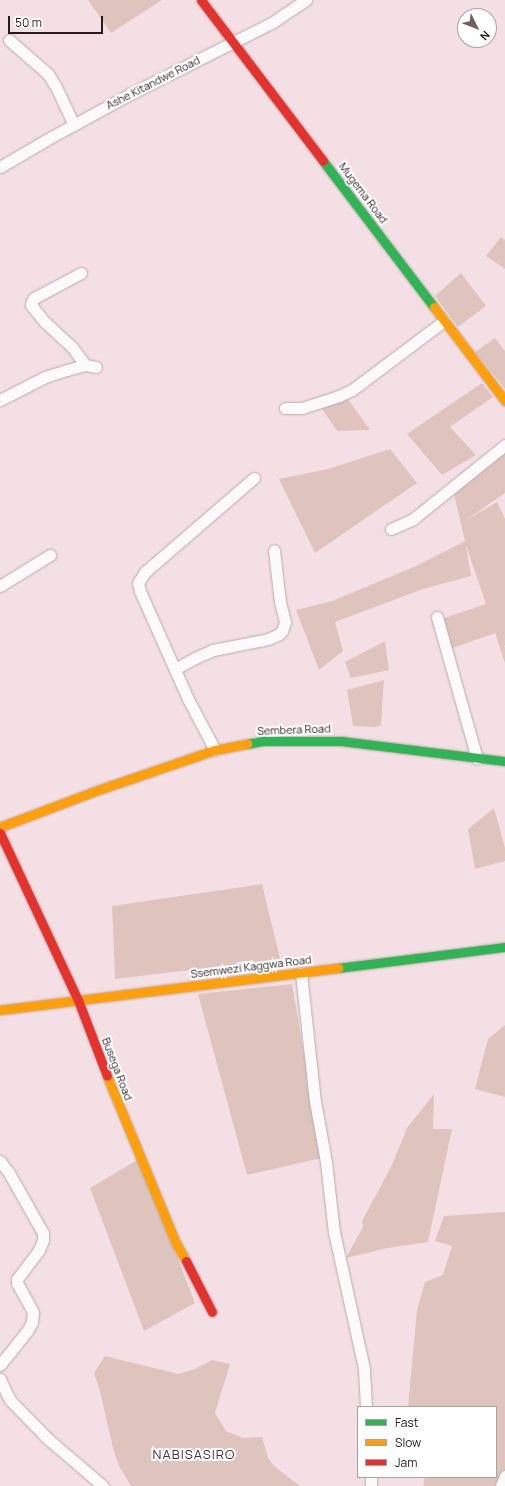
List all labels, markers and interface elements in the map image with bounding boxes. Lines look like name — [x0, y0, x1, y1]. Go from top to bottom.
scale bar — [10, 8, 105, 34]
north arrow — [457, 8, 497, 48]
text: 50 m — [15, 14, 42, 31]
text: N — [477, 28, 494, 44]
street label: Ashe Kitandwe Road — [104, 54, 202, 112]
street label: Mugema Road — [336, 160, 390, 226]
street label: Sembera Road — [257, 722, 331, 738]
street label: Ssemwezi Kaggwa Road — [190, 953, 312, 981]
street label: Busega Road — [99, 1036, 135, 1102]
legend — [357, 1406, 497, 1478]
text: Fast — [395, 1414, 419, 1431]
text: Slow — [395, 1434, 421, 1451]
district label: NABISASIRO — [153, 1446, 235, 1462]
text: Jam — [395, 1454, 417, 1471]

